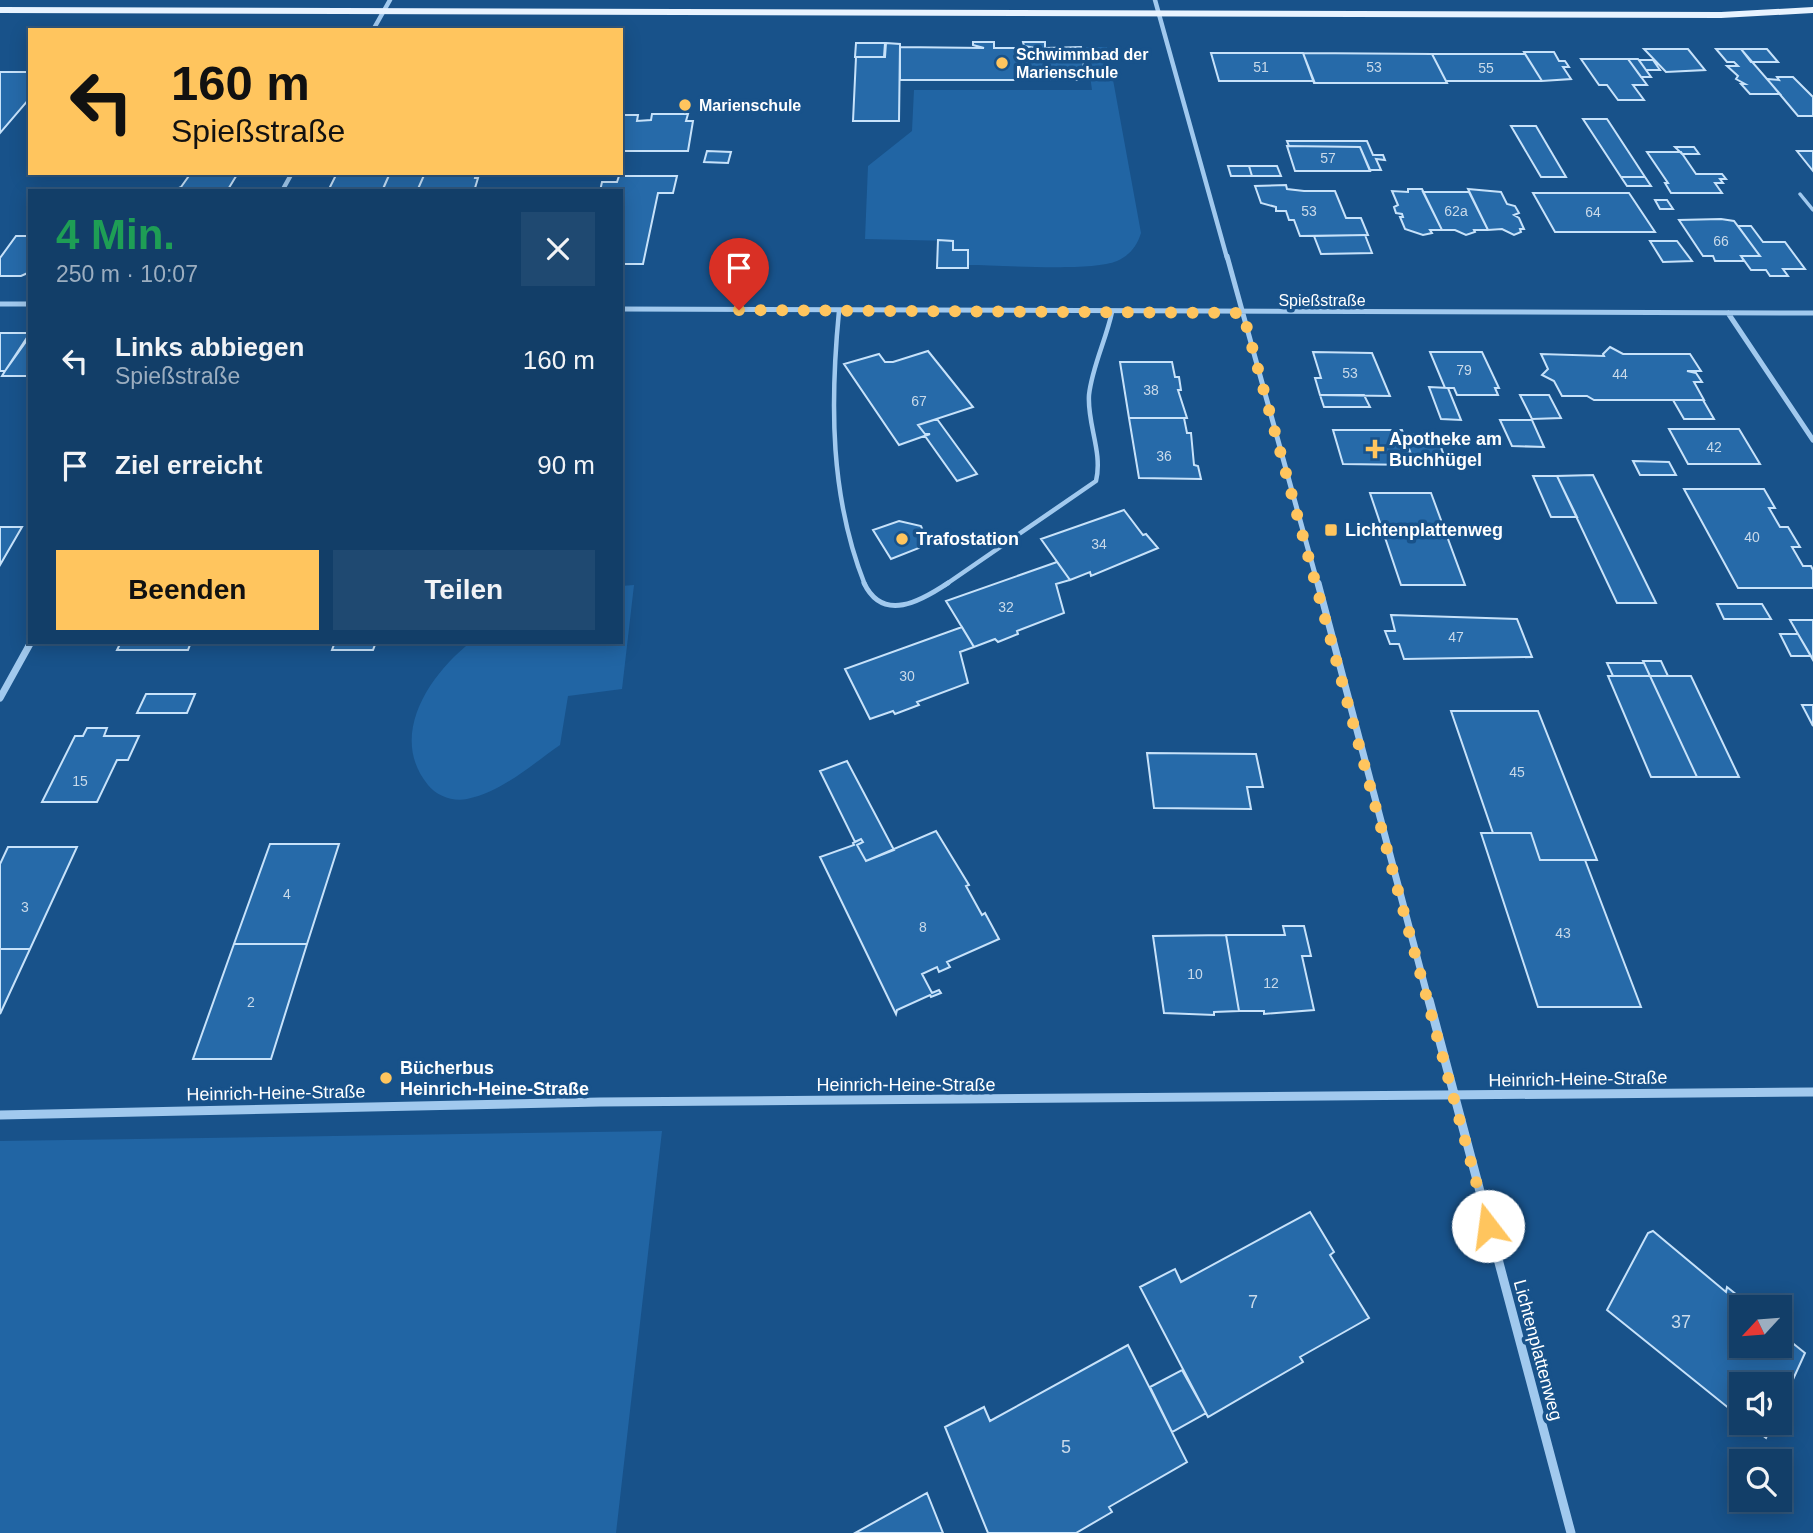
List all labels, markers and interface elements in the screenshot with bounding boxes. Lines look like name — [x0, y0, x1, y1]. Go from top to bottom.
place label: Schwimmbad der Marienschule — [1016, 46, 1148, 81]
marker: Schwimmbad der Marienschule — [994, 55, 1010, 71]
icon: left — [56, 56, 147, 147]
text: 160 m — [171, 56, 310, 110]
house number: 51 — [1253, 59, 1269, 75]
house number: 53 — [1366, 59, 1382, 75]
house number: 55 — [1478, 60, 1494, 76]
marker: Marienschule — [677, 97, 693, 113]
place label: Marienschule — [699, 97, 801, 114]
text: Spießstraße — [171, 113, 345, 149]
house number: 57 — [1320, 150, 1336, 166]
house number: 53 — [1301, 203, 1317, 219]
house number: 62a — [1444, 203, 1468, 219]
house number: 64 — [1585, 204, 1601, 220]
text: 4 Min. — [56, 211, 175, 258]
button: close — [521, 212, 595, 286]
house number: 66 — [1713, 233, 1729, 249]
pin — [709, 238, 769, 310]
icon: arrive — [720, 249, 758, 287]
text: 250 m · 10:07 — [56, 261, 198, 287]
street label: Spießstraße — [1278, 292, 1366, 309]
text: Links abbiegen — [115, 332, 304, 362]
icon: left — [56, 342, 94, 380]
text: 160 m — [523, 345, 595, 375]
house number: 79 — [1456, 362, 1472, 378]
text: Spießstraße — [115, 363, 240, 389]
house number: 53 — [1342, 365, 1358, 381]
house number: 44 — [1612, 366, 1628, 382]
house number: 38 — [1143, 382, 1159, 398]
house number: 67 — [911, 393, 927, 409]
place label: Apotheke am Buchhügel — [1389, 429, 1502, 470]
house number: 42 — [1706, 439, 1722, 455]
marker: Apotheke am Buchhügel — [1367, 441, 1383, 457]
icon: arrive — [56, 447, 94, 485]
house number: 36 — [1156, 448, 1172, 464]
text: Ziel erreicht — [115, 450, 262, 480]
text: 90 m — [537, 450, 595, 480]
place label: Lichtenplattenweg — [1345, 520, 1503, 540]
marker: Lichtenplattenweg — [1323, 522, 1339, 538]
place label: Trafostation — [916, 529, 1019, 549]
house number: 40 — [1744, 529, 1760, 545]
marker: Trafostation — [894, 531, 910, 547]
house number: 34 — [1091, 536, 1107, 552]
button: Beenden — [56, 550, 319, 630]
button: Teilen — [333, 550, 595, 630]
house number: 32 — [998, 599, 1014, 615]
house number: 47 — [1448, 629, 1464, 645]
house number: 30 — [899, 668, 915, 684]
house number: 45 — [1509, 764, 1525, 780]
house number: 15 — [72, 773, 88, 789]
house number: 4 — [283, 886, 291, 902]
house number: 3 — [21, 899, 29, 915]
house number: 8 — [919, 919, 927, 935]
house number: 43 — [1555, 925, 1571, 941]
house number: 10 — [1187, 966, 1203, 982]
house number: 12 — [1263, 975, 1279, 991]
house number: 2 — [247, 994, 255, 1010]
place label: Bücherbus Heinrich-Heine-Straße — [400, 1058, 589, 1099]
street label: Heinrich-Heine-Straße — [1488, 1067, 1668, 1091]
marker: Bücherbus Heinrich-Heine-Straße — [378, 1070, 394, 1086]
street label: Heinrich-Heine-Straße — [816, 1075, 996, 1095]
street label: Heinrich-Heine-Straße — [186, 1081, 366, 1105]
position arrow — [1451, 1189, 1525, 1263]
street label: Lichtenplattenweg — [1510, 1277, 1566, 1423]
house number: 7 — [1248, 1292, 1258, 1312]
north arrow — [1729, 1295, 1792, 1358]
map controls — [1729, 1295, 1792, 1512]
house number: 37 — [1671, 1312, 1691, 1332]
button: sound — [1729, 1372, 1792, 1435]
house number: 5 — [1061, 1437, 1071, 1457]
button: search — [1729, 1449, 1792, 1512]

